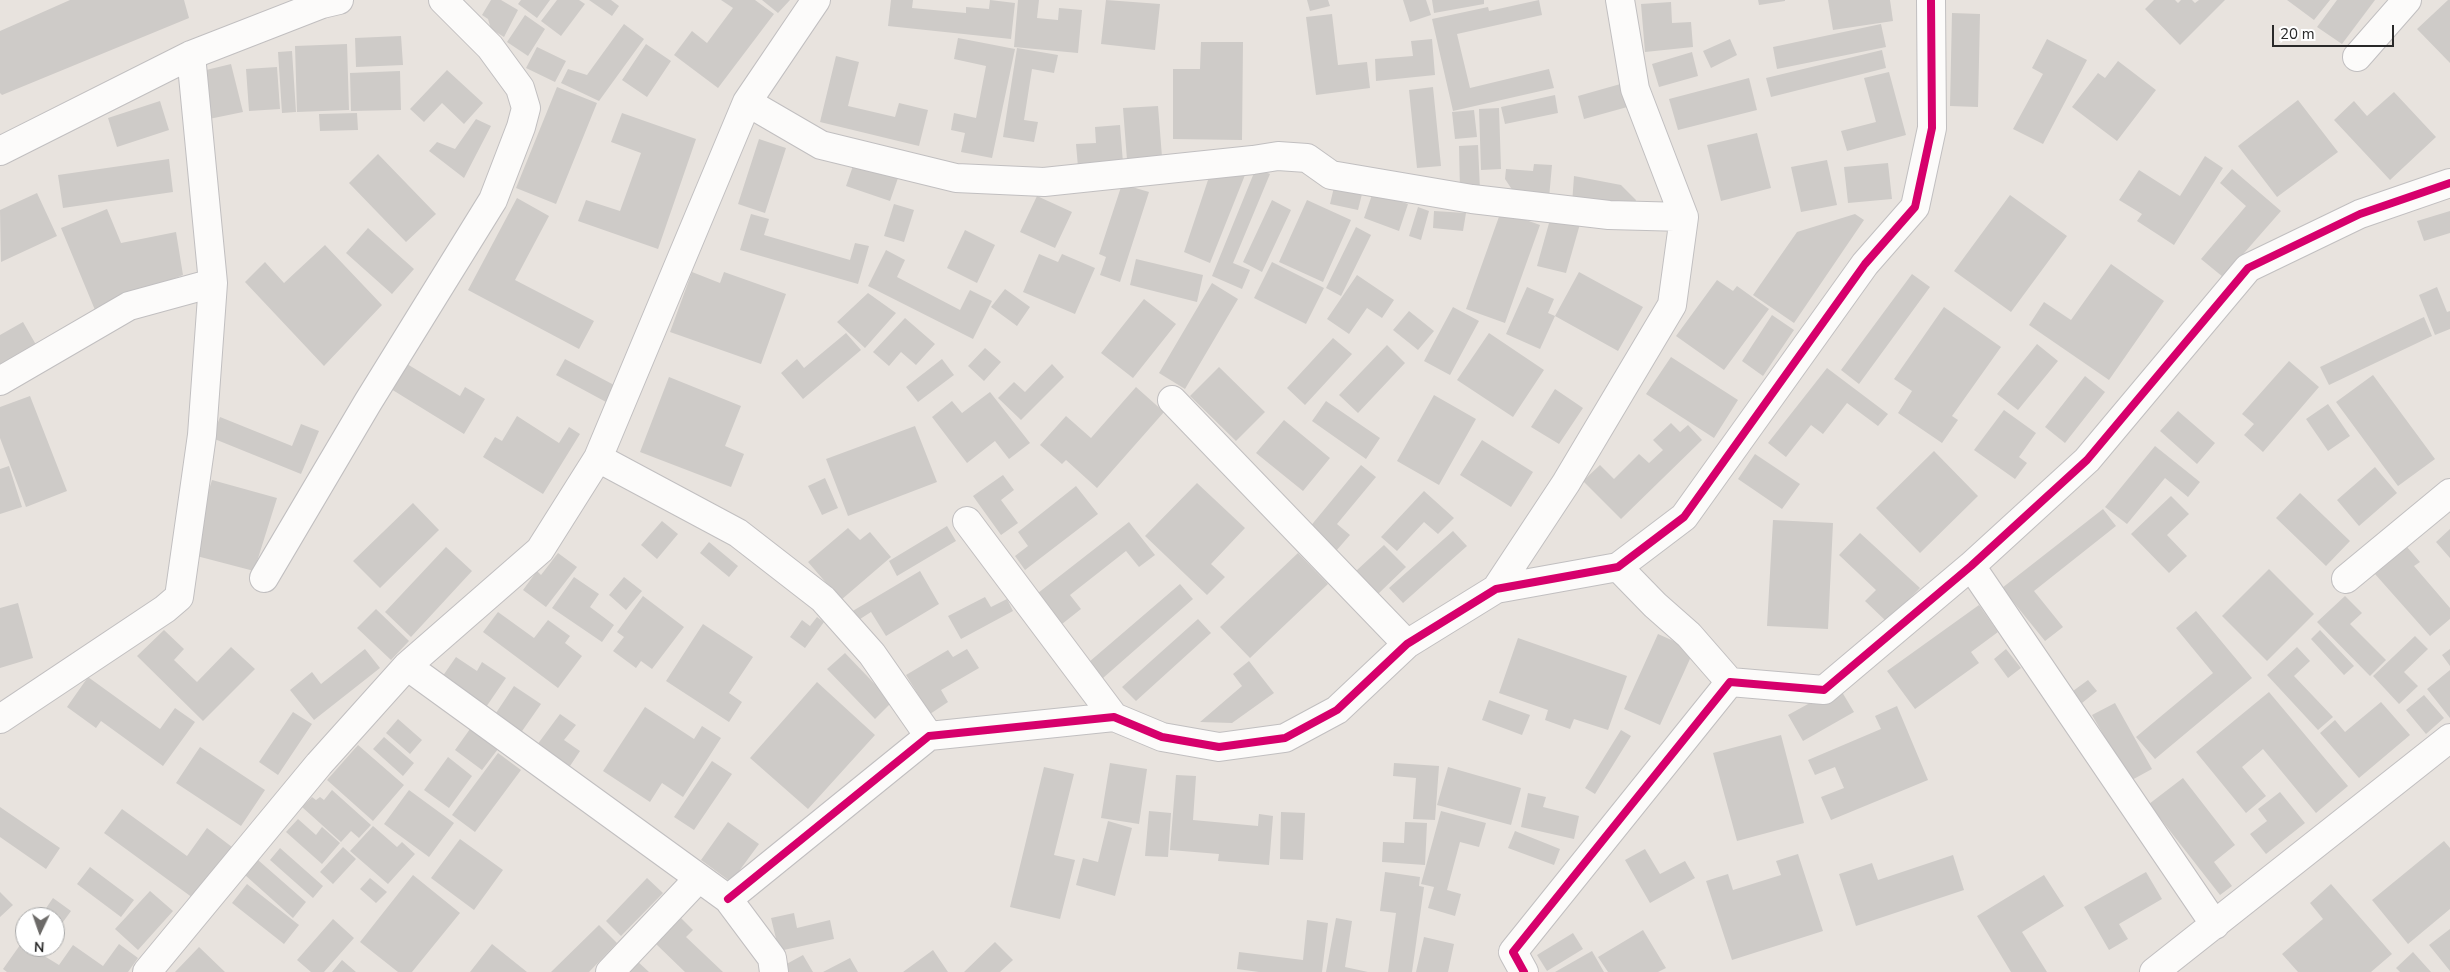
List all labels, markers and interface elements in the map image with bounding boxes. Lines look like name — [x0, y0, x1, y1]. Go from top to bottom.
scale bar — [2275, 15, 2398, 47]
text: 20 m — [2280, 24, 2315, 44]
north arrow — [15, 907, 65, 957]
text: N — [34, 937, 45, 956]

